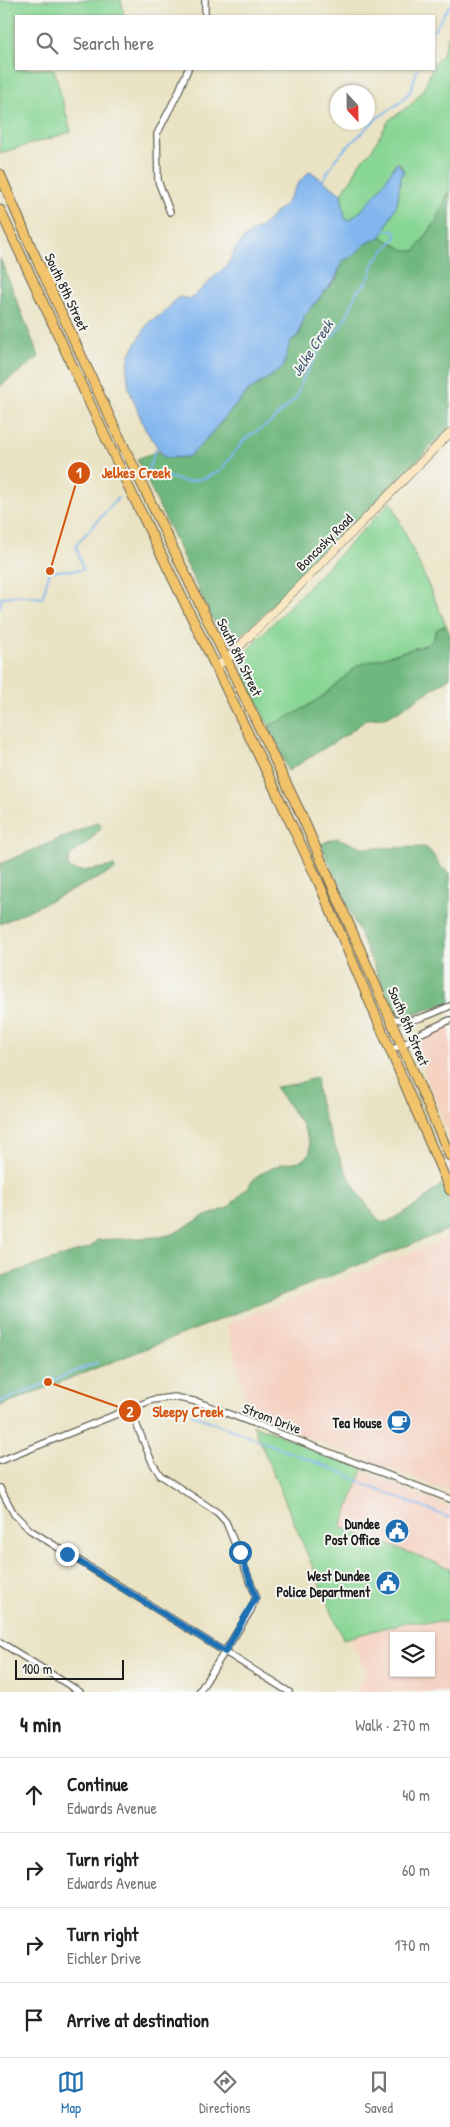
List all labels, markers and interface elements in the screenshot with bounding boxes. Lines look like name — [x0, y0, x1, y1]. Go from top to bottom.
search box — [15, 15, 435, 70]
icon: search — [33, 29, 61, 57]
text: Search here — [73, 30, 154, 56]
north arrow — [330, 85, 375, 130]
street label: South 8th Street — [41, 250, 93, 334]
water label: Jelke Creek — [286, 314, 339, 380]
callout: Jelkes Creek — [67, 458, 181, 488]
text: 1 — [76, 462, 82, 483]
text: Jelkes Creek — [101, 462, 171, 483]
street label: Boncosky Road — [291, 509, 358, 575]
street label: South 8th Street — [213, 615, 267, 699]
street label: South 8th Street — [384, 984, 434, 1069]
callout: Sleepy Creek — [117, 1396, 233, 1426]
street label: Strom Drive — [240, 1398, 304, 1438]
text: 2 — [126, 1401, 134, 1422]
text: Sleepy Creek — [152, 1401, 224, 1423]
cafe icon: Tea House — [386, 1409, 412, 1435]
place label: Tea House — [331, 1413, 382, 1432]
place label: Dundee Post Office — [325, 1514, 380, 1549]
public building icon: Dundee Post Office — [384, 1518, 410, 1544]
route start — [229, 1541, 252, 1564]
route end — [56, 1543, 79, 1566]
place label: West Dundee Police Department — [276, 1566, 371, 1603]
public building icon: West Dundee Police Department — [375, 1570, 401, 1596]
map controls — [390, 1632, 435, 1677]
button: layers — [390, 1632, 435, 1677]
scale bar — [15, 1657, 124, 1680]
text: 100 m — [22, 1659, 52, 1678]
text: 4 min — [20, 1710, 61, 1739]
text: Walk · 270 m — [355, 1714, 430, 1736]
text: Continue — [67, 1771, 128, 1797]
icon: ahead — [20, 1781, 48, 1809]
text: 40 m — [402, 1784, 430, 1806]
text: Edwards Avenue — [67, 1797, 157, 1819]
text: Turn right — [67, 1846, 138, 1872]
icon: right — [20, 1856, 48, 1884]
text: 60 m — [402, 1859, 430, 1881]
text: Edwards Avenue — [67, 1872, 157, 1894]
text: Turn right — [67, 1921, 138, 1947]
icon: right — [20, 1931, 48, 1959]
text: 170 m — [395, 1934, 430, 1956]
text: Eichler Drive — [67, 1947, 141, 1969]
icon: arrive — [20, 2006, 48, 2034]
text: Arrive at destination — [67, 2007, 209, 2033]
tab: Map — [57, 2068, 85, 2117]
tab: Directions — [199, 2068, 250, 2117]
tab: Saved — [364, 2068, 393, 2117]

